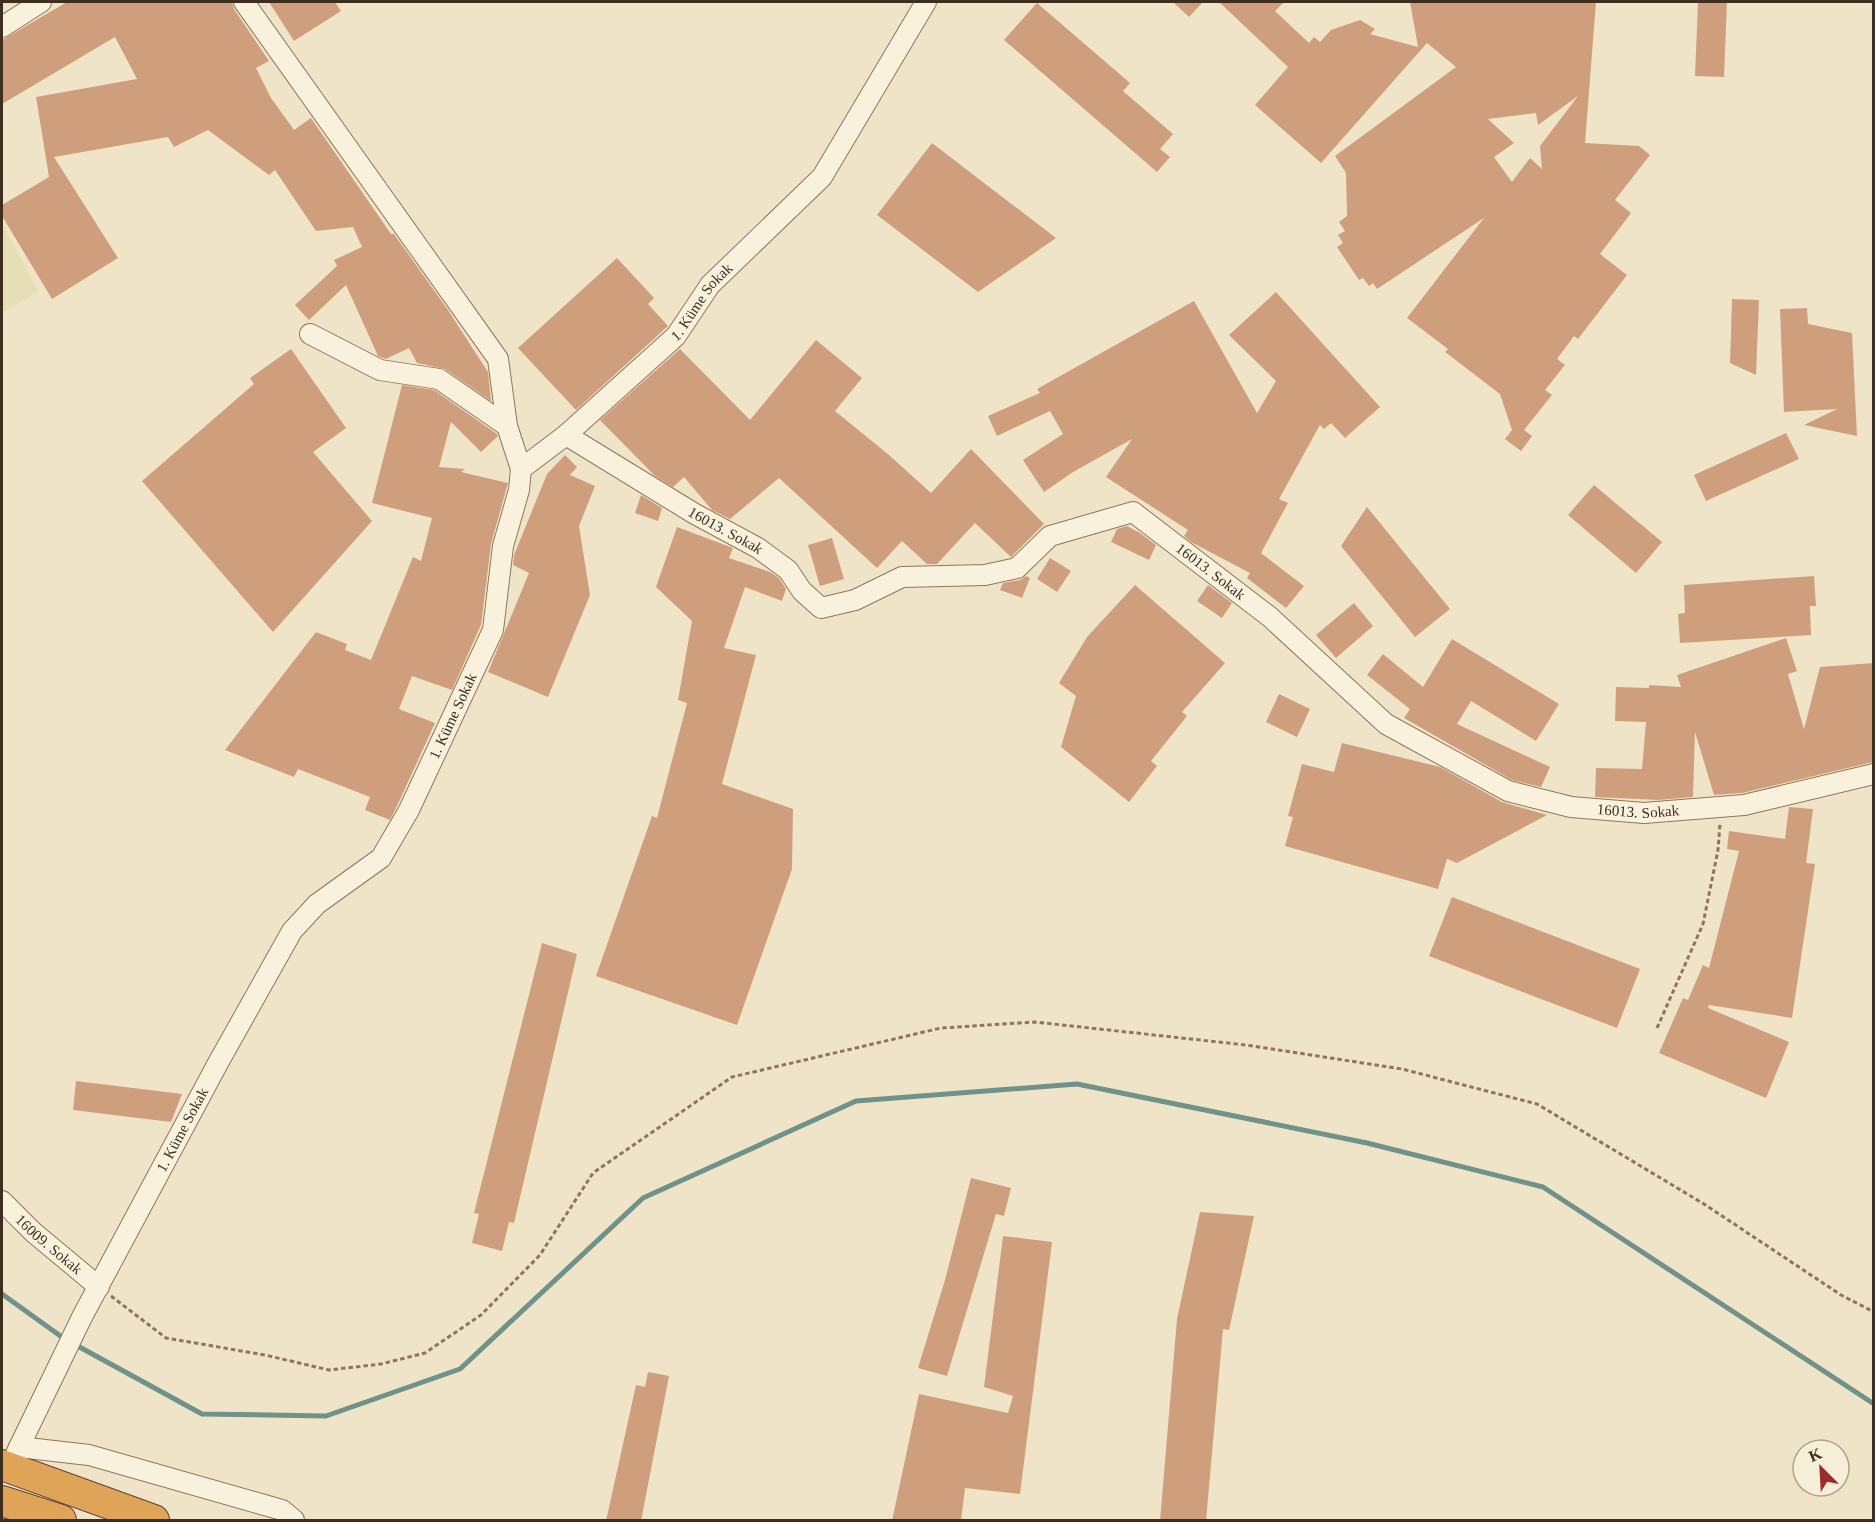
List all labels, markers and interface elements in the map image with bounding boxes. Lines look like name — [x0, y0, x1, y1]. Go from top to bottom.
street label: 1. Küme Sokak — [668, 260, 736, 344]
street label: 16013. Sokak — [685, 504, 767, 557]
street label: 16013. Sokak — [1173, 540, 1249, 603]
street label: 1. Küme Sokak — [426, 670, 480, 762]
street label: 16013. Sokak — [1596, 801, 1680, 821]
street label: 1. Küme Sokak — [153, 1085, 211, 1175]
street label: 16009. Sokak — [12, 1211, 86, 1278]
north arrow — [1791, 1438, 1851, 1498]
text: K — [1806, 1444, 1825, 1465]

